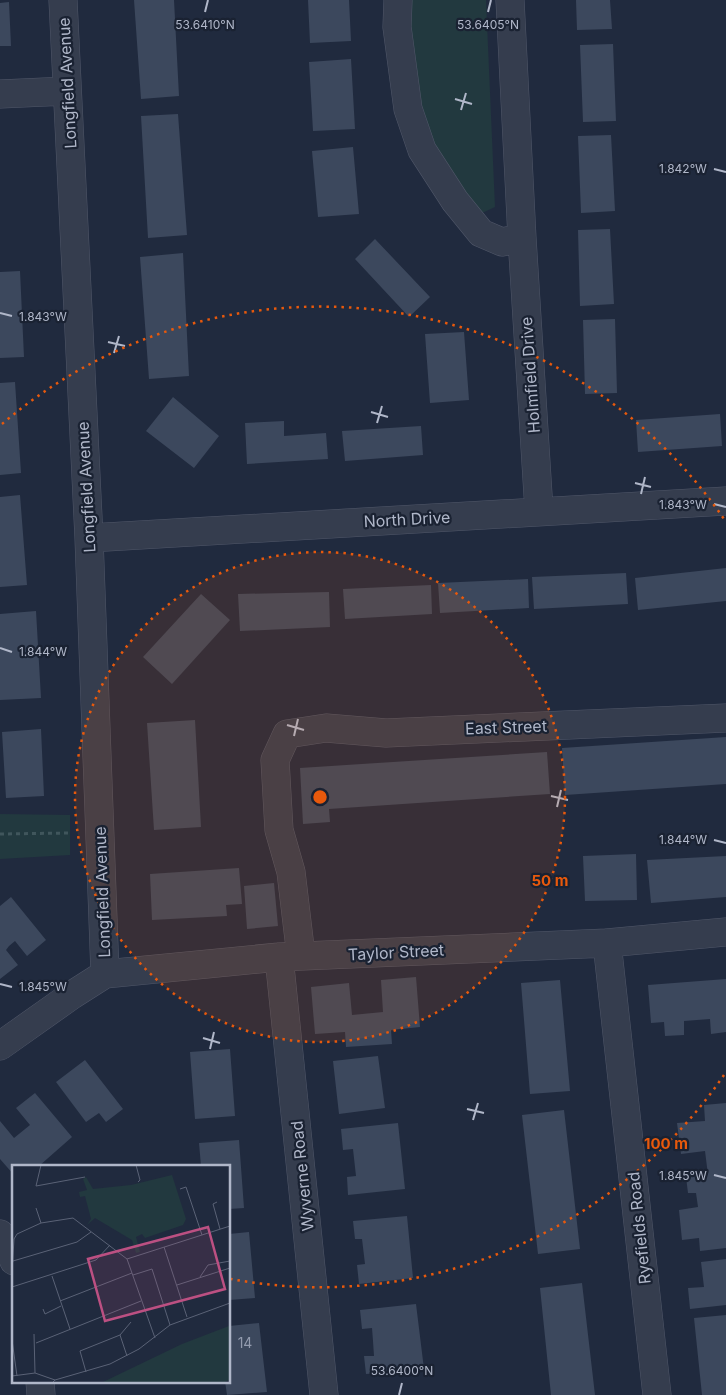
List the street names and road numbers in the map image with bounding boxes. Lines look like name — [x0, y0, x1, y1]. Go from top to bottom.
street label: Longfield Avenue — [54, 17, 80, 149]
street label: Holmfield Drive — [516, 316, 544, 434]
street label: Longfield Avenue — [73, 421, 99, 553]
street label: North Drive — [363, 507, 451, 531]
street label: East Street — [465, 716, 547, 738]
street label: Longfield Avenue — [90, 826, 114, 958]
street label: Taylor Street — [347, 939, 445, 965]
street label: Wyverne Road — [286, 1120, 318, 1232]
street label: Ryefields Road — [623, 1171, 655, 1285]

